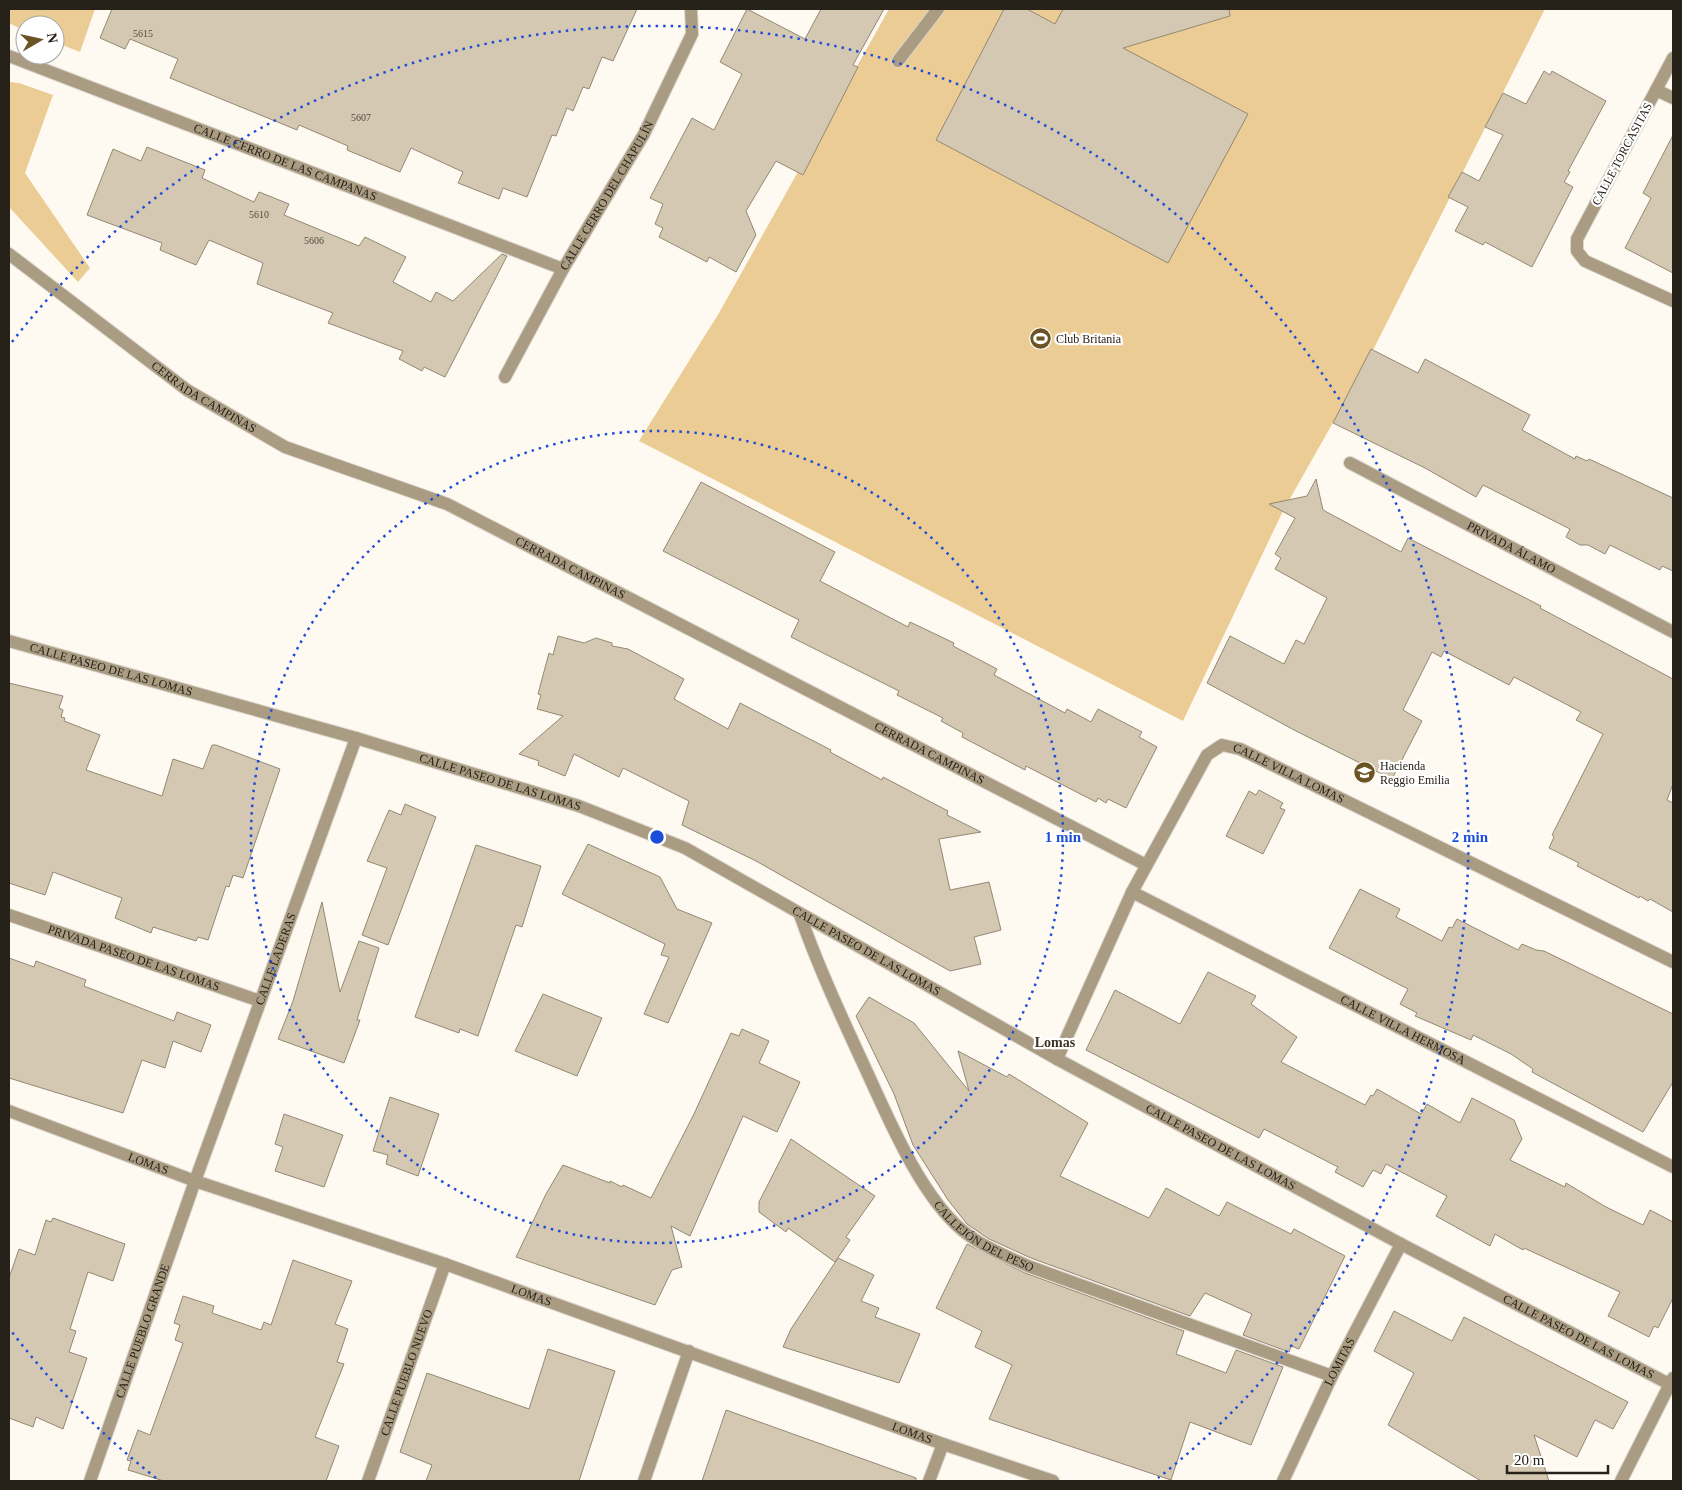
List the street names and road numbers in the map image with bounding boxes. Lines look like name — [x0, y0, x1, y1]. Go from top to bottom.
street label: CALLE TORCASITAS — [1589, 100, 1655, 208]
street label: CALLE CERRO DEL CHAPULÍN — [557, 118, 656, 273]
street label: CALLE CERRO DE LAS CAMPANAS — [192, 121, 379, 204]
street label: CERRADA CAMPINAS — [149, 358, 259, 436]
street label: PRIVADA ÁLAMO — [1465, 518, 1558, 576]
street label: CERRADA CAMPINAS — [513, 534, 628, 602]
street label: CALLE PASEO DE LAS LOMAS — [28, 640, 194, 699]
street label: CERRADA CAMPINAS — [872, 719, 987, 787]
street label: CALLE VILLA LOMAS — [1232, 741, 1347, 806]
street label: CALLE PASEO DE LAS LOMAS — [418, 751, 583, 813]
street label: CALLE PASEO DE LAS LOMAS — [790, 903, 943, 999]
street label: CALLE LADERAS — [252, 911, 299, 1007]
street label: PRIVADA PASEO DE LAS LOMAS — [46, 922, 222, 994]
street label: CALLE VILLA HERMOSA — [1338, 992, 1468, 1068]
street label: CALLE PASEO DE LAS LOMAS — [1143, 1101, 1298, 1193]
street label: LOMAS — [126, 1150, 171, 1177]
street label: CALLEJÓN DEL PESO — [931, 1198, 1036, 1275]
street label: CALLE PUEBLO GRANDE — [113, 1262, 173, 1400]
street label: LOMAS — [509, 1281, 554, 1309]
street label: CALLE PASEO DE LAS LOMAS — [1501, 1292, 1656, 1382]
street label: CALLE PUEBLO NUEVO — [378, 1307, 435, 1438]
street label: LOMITAS — [1321, 1335, 1358, 1388]
street label: LOMAS — [890, 1419, 934, 1447]

